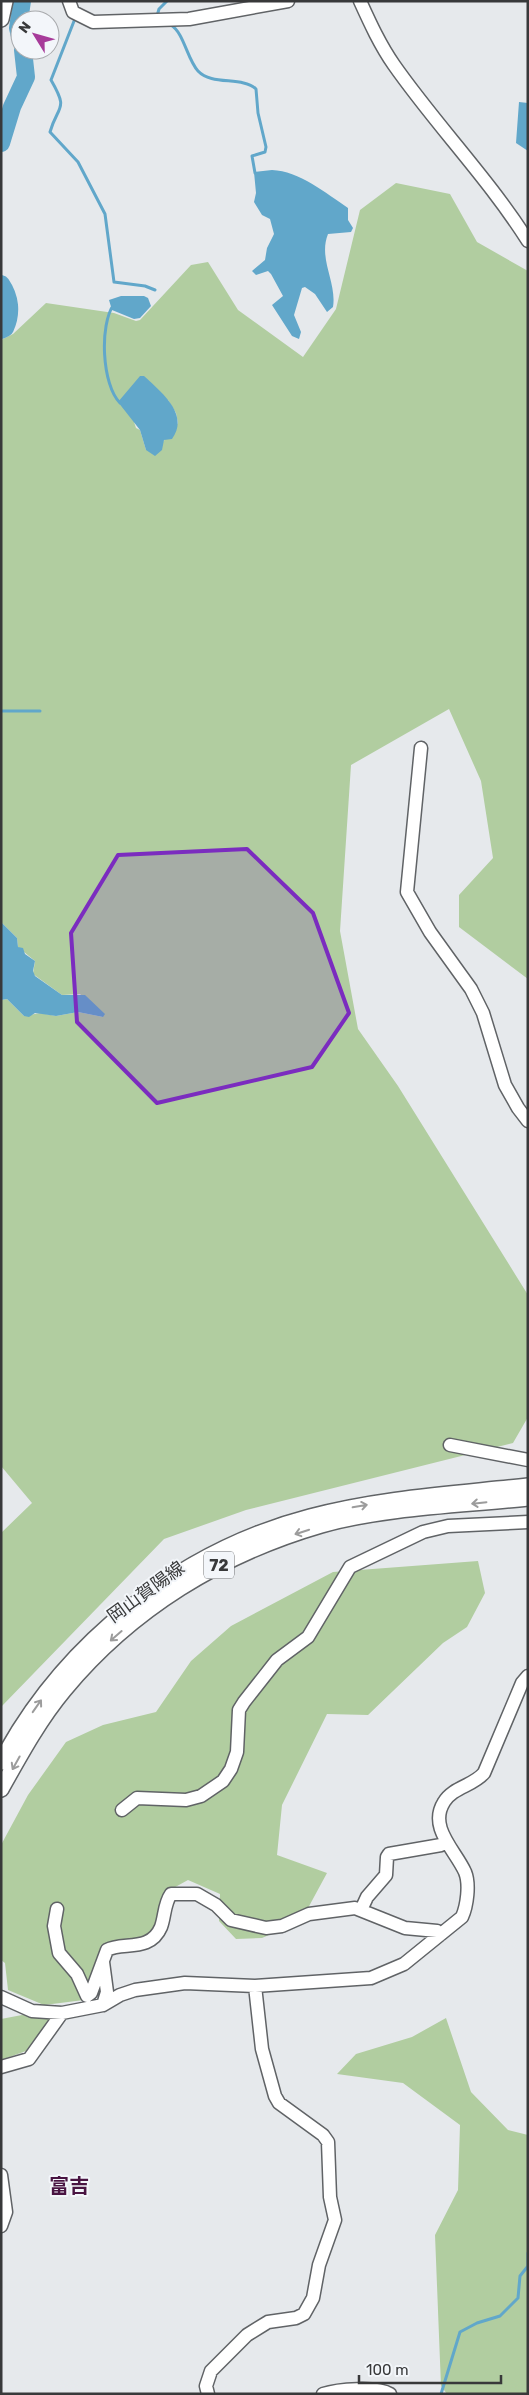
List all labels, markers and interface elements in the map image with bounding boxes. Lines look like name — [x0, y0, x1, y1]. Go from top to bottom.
north arrow — [10, 10, 60, 60]
text: N — [15, 18, 35, 37]
one-way arrow — [472, 1499, 488, 1508]
one-way arrow — [351, 1501, 367, 1511]
one-way arrow — [294, 1527, 310, 1537]
road number: 72 — [204, 1552, 234, 1578]
street label: 岡山賀陽線 — [103, 1557, 189, 1627]
one-way arrow — [110, 1630, 123, 1641]
one-way arrow — [32, 1699, 42, 1713]
one-way arrow — [10, 1755, 20, 1769]
district label: 富吉 — [49, 2174, 89, 2198]
scale bar — [359, 2352, 502, 2384]
text: 100 m — [366, 2361, 408, 2379]

